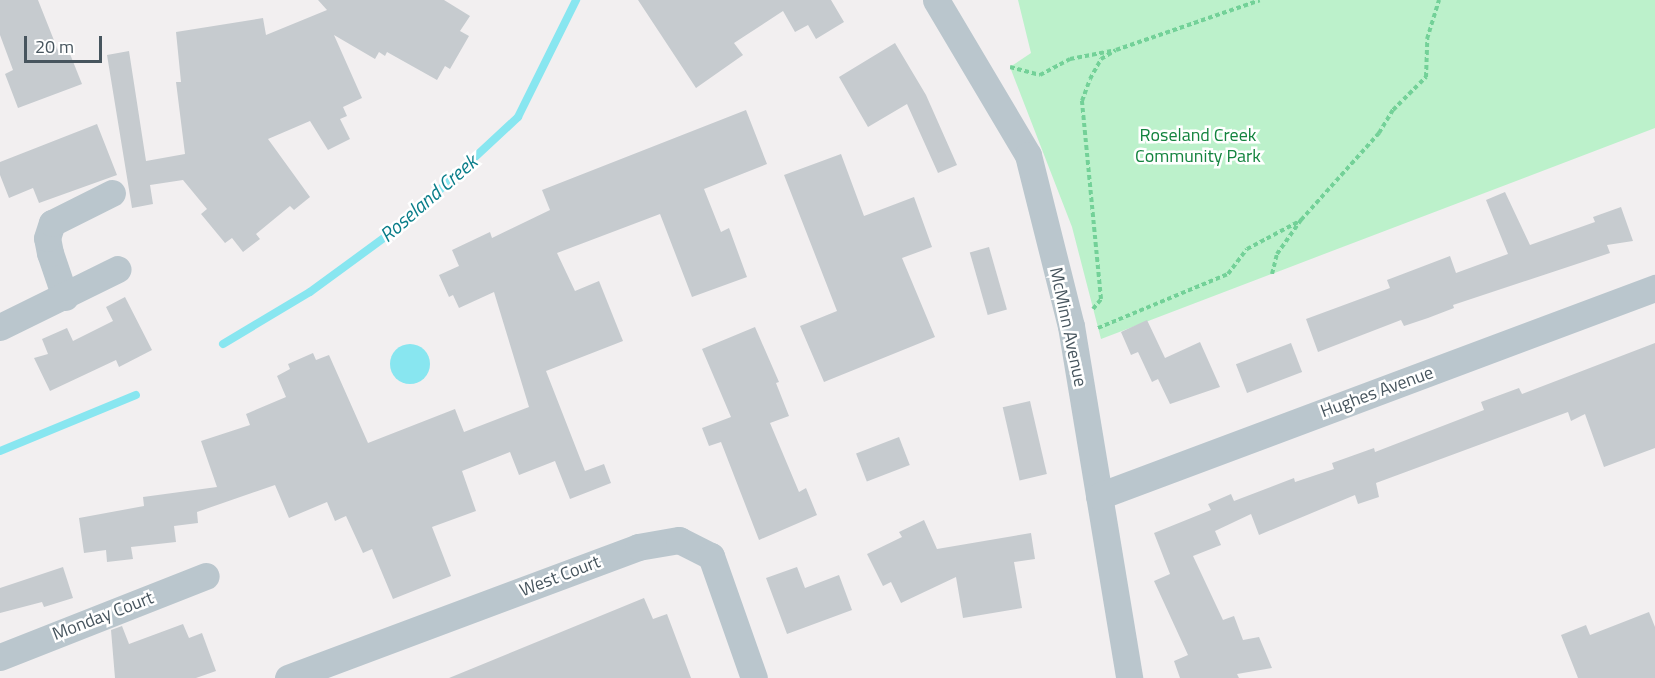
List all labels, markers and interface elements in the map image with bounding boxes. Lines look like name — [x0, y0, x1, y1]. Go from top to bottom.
scale bar — [27, 24, 105, 62]
text: 20 m — [35, 33, 74, 60]
park label: Roseland Creek Community Park — [1135, 125, 1261, 168]
water label: Roseland Creek — [374, 149, 482, 247]
street label: McMinn Avenue — [1045, 265, 1091, 389]
street label: Hughes Avenue — [1318, 362, 1436, 422]
street label: West Court — [517, 551, 603, 601]
street label: Monday Court — [49, 587, 157, 645]

